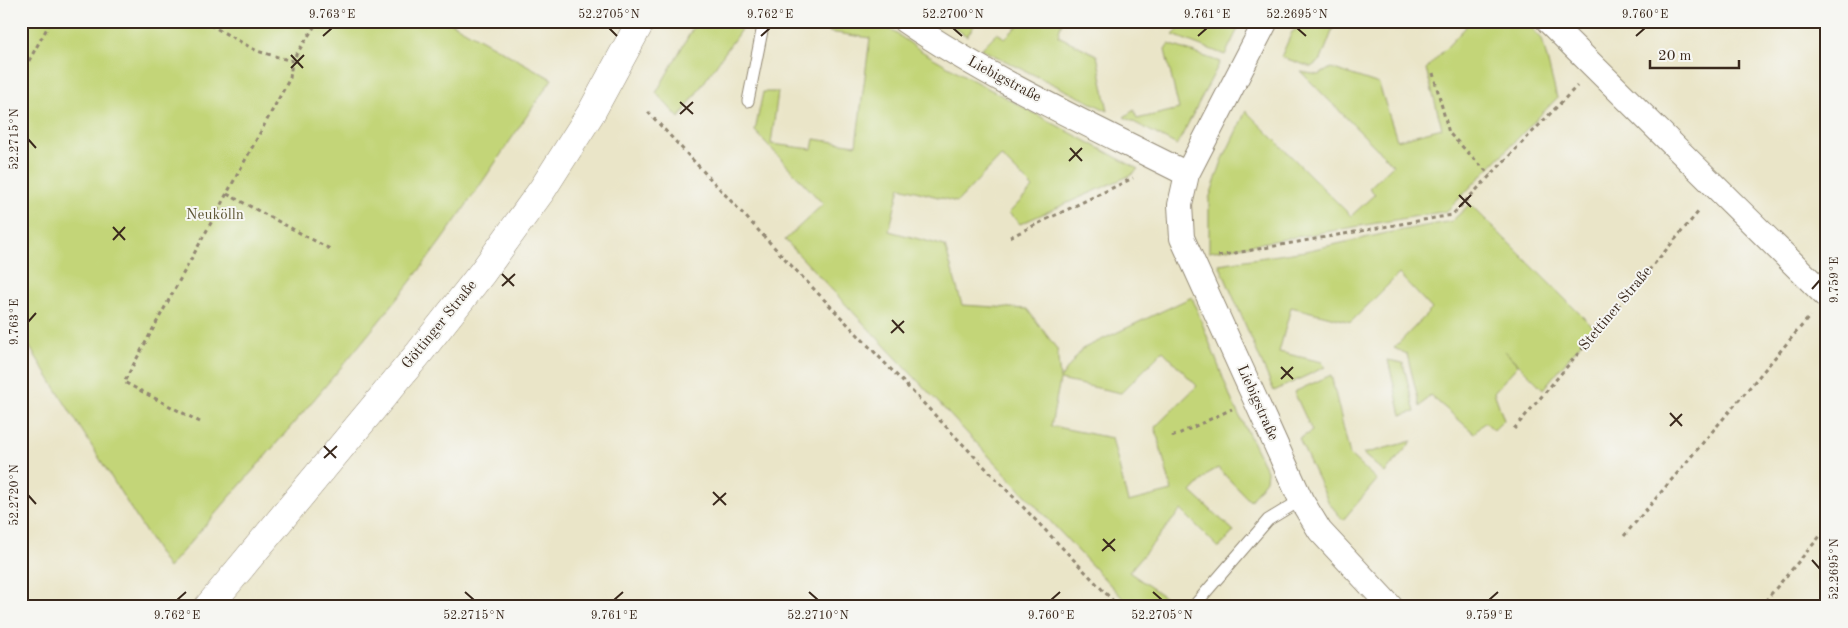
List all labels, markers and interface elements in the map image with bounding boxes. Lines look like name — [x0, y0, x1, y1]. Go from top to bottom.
text: 52.2705°N — [578, 8, 640, 21]
text: 52.2700°N — [922, 8, 984, 21]
text: 52.2695°N — [1266, 8, 1328, 21]
text: 9.763°E — [309, 9, 355, 21]
text: 9.762°E — [747, 9, 793, 21]
text: 9.761°E — [1184, 9, 1230, 21]
text: 9.760°E — [1622, 9, 1668, 21]
scale bar — [1650, 38, 1739, 70]
text: 20 m — [1658, 49, 1692, 64]
street label: Liebigstraße — [965, 54, 1043, 106]
text: 52.2715°N — [8, 108, 21, 170]
park label: Neukölln — [186, 208, 244, 223]
text: 9.759°E — [1828, 257, 1841, 303]
street label: Stettiner Straße — [1577, 264, 1655, 354]
street label: Göttinger Straße — [400, 278, 480, 372]
text: 9.763°E — [9, 299, 21, 345]
street label: Liebigstraße — [1234, 363, 1280, 443]
text: 52.2720°N — [8, 464, 21, 526]
text: 52.2695°N — [1828, 538, 1841, 600]
text: 52.2715°N — [443, 609, 505, 622]
text: 52.2710°N — [787, 609, 849, 622]
text: 52.2705°N — [1131, 609, 1193, 622]
text: 9.759°E — [1466, 609, 1512, 622]
text: 9.762°E — [154, 610, 200, 622]
text: 9.761°E — [591, 610, 637, 622]
text: 9.760°E — [1028, 610, 1074, 622]

